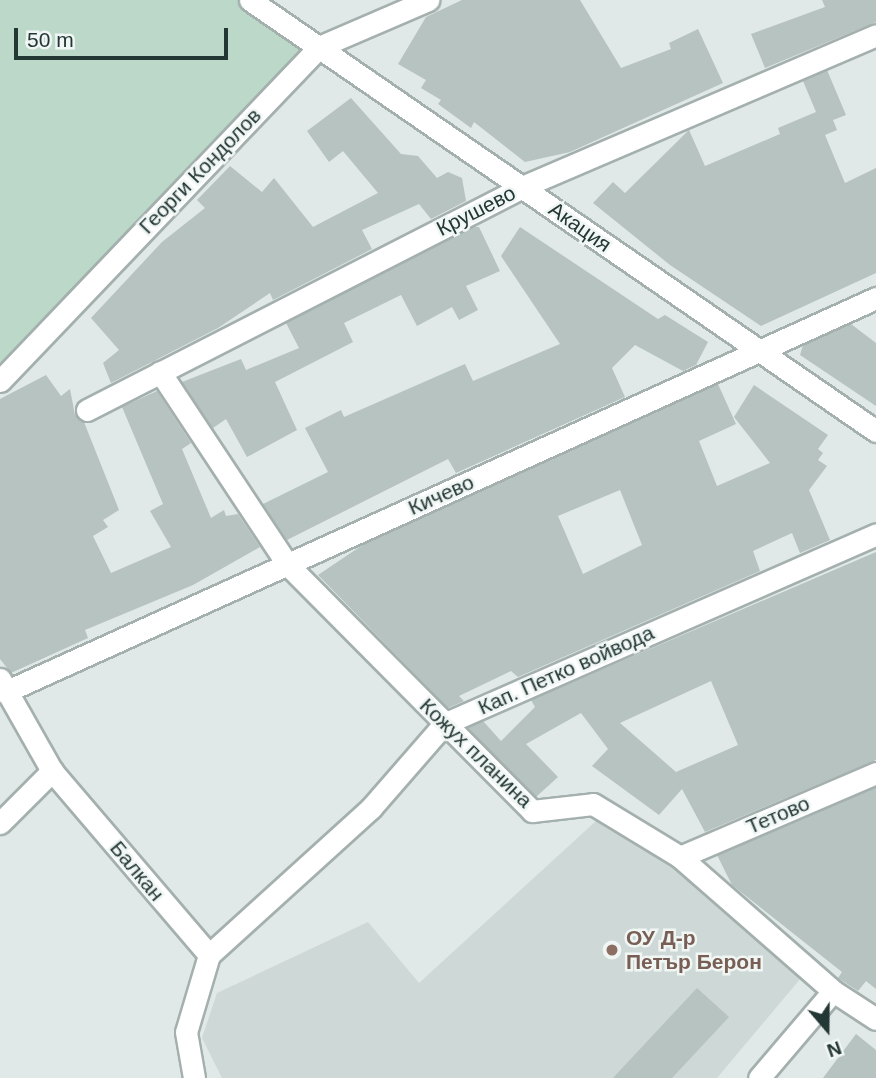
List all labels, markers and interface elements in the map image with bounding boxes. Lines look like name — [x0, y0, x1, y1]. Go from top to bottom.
scale bar — [18, 14, 231, 58]
text: 50 m — [27, 28, 74, 51]
street label: Георги Кондолов — [134, 103, 266, 239]
street label: Крушево — [432, 180, 520, 242]
street label: Акация — [544, 196, 616, 258]
street label: Кичево — [404, 469, 478, 521]
street label: Кап. Петко войвода — [474, 620, 658, 720]
street label: Кожух планина — [414, 693, 538, 813]
street label: Тетово — [743, 790, 813, 840]
street label: Балкан — [105, 836, 169, 906]
place label: ОУ Д-р Петър Берон — [626, 925, 762, 975]
marker: ОУ Д-р Петър Берон — [604, 942, 620, 958]
north arrow — [792, 994, 862, 1064]
text: N — [824, 1037, 844, 1061]

